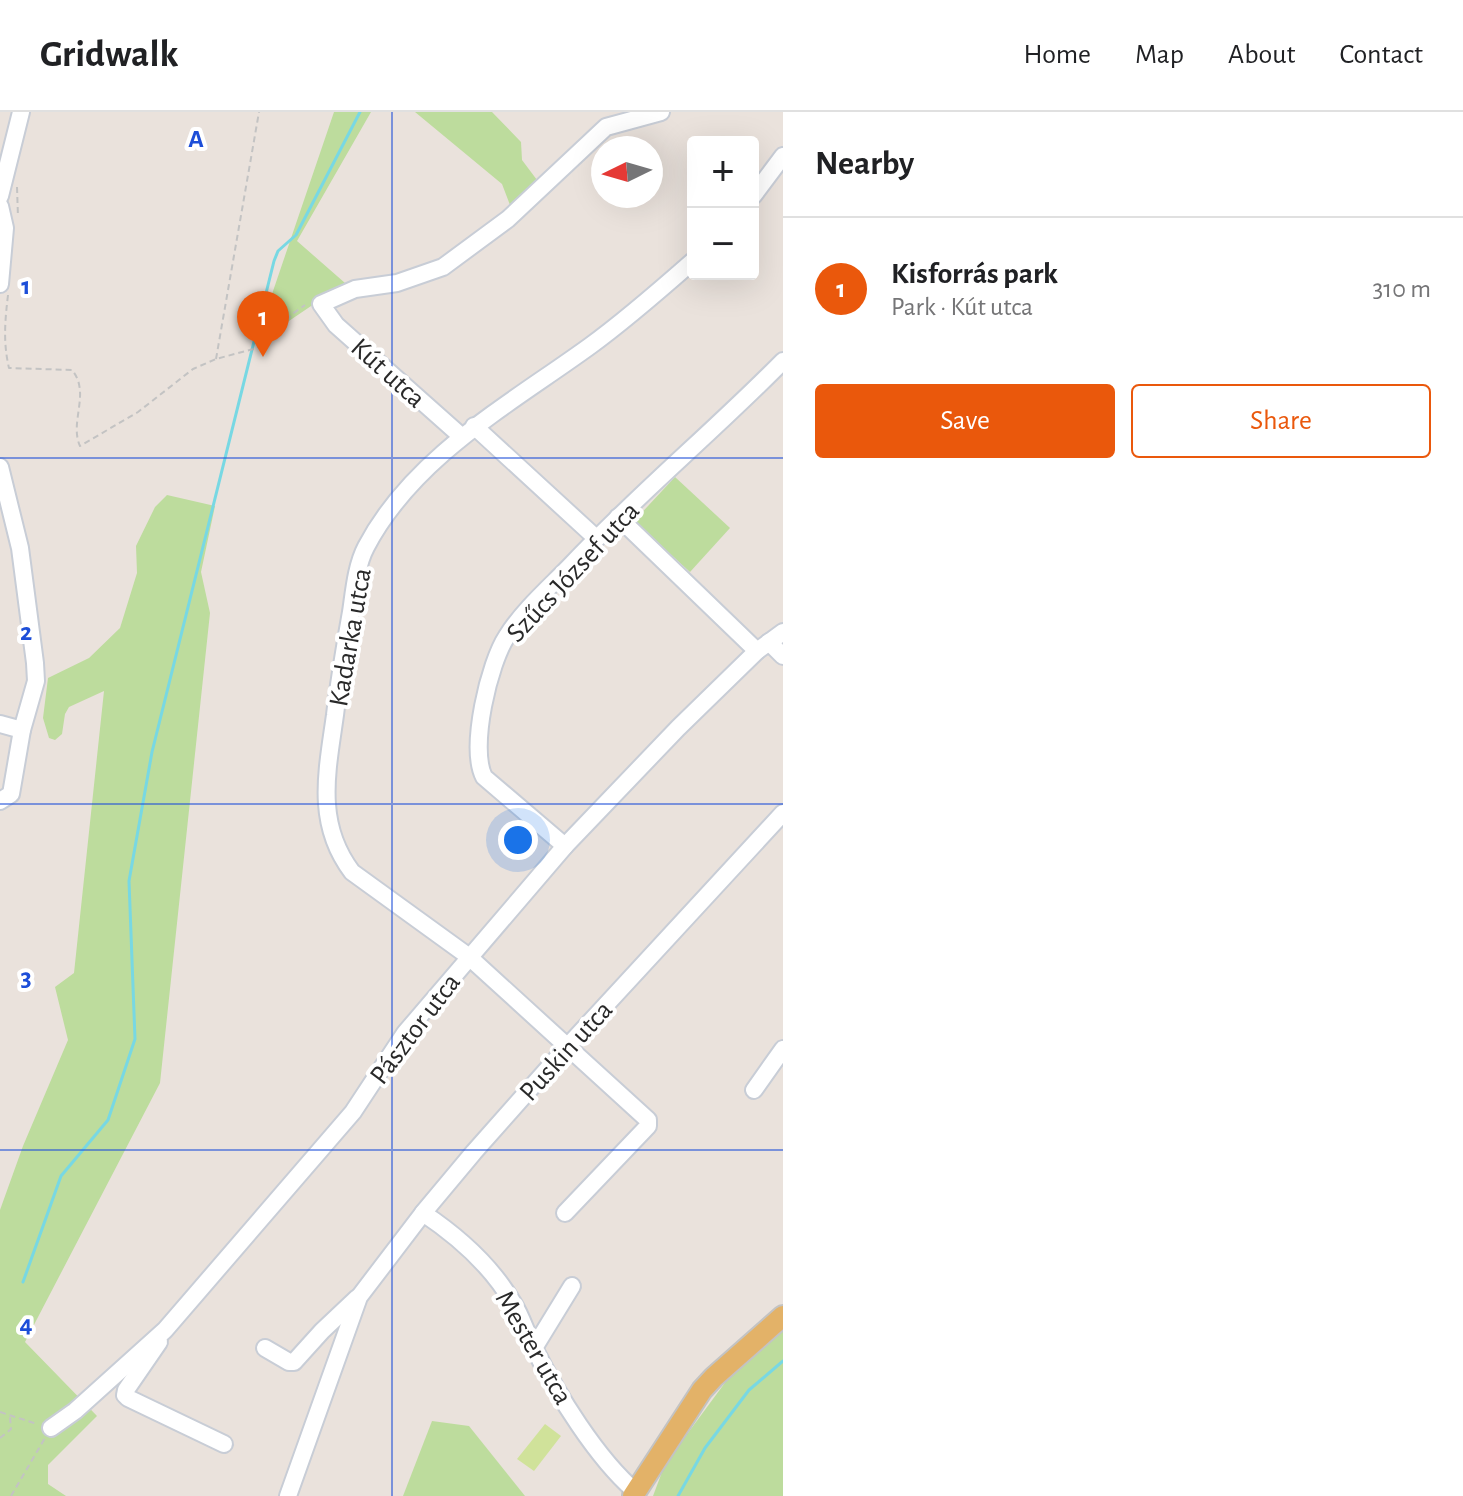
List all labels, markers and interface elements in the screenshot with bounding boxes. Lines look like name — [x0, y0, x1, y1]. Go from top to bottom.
text: Gridwalk — [40, 36, 178, 74]
text: Home — [1024, 41, 1091, 69]
text: Map — [1135, 41, 1184, 69]
text: About — [1228, 41, 1296, 69]
text: Contact — [1340, 41, 1423, 69]
text: A — [188, 126, 204, 152]
north arrow — [591, 136, 663, 208]
map controls — [687, 136, 759, 280]
button: + — [687, 136, 759, 208]
text: Nearby — [815, 147, 914, 181]
button: − — [687, 208, 759, 280]
text: Kisforrás park — [891, 259, 1058, 289]
text: 1 — [21, 273, 31, 299]
text: 1 — [836, 276, 846, 302]
text: 310 m — [1373, 276, 1431, 302]
pin: 1 — [237, 291, 289, 357]
text: Park · Kút utca — [891, 294, 1033, 320]
street label: Kút utca — [345, 333, 430, 414]
button: Save — [815, 384, 1115, 458]
button: Share — [1131, 384, 1431, 458]
street label: Szűcs József utca — [502, 497, 645, 648]
street label: Kadarka utca — [325, 566, 377, 709]
text: 2 — [20, 619, 32, 645]
your location — [498, 820, 538, 860]
text: 3 — [20, 965, 32, 991]
street label: Pásztor utca — [365, 969, 466, 1090]
street label: Puskin utca — [515, 996, 618, 1107]
street label: Mester utca — [490, 1286, 577, 1410]
text: 4 — [19, 1311, 33, 1337]

